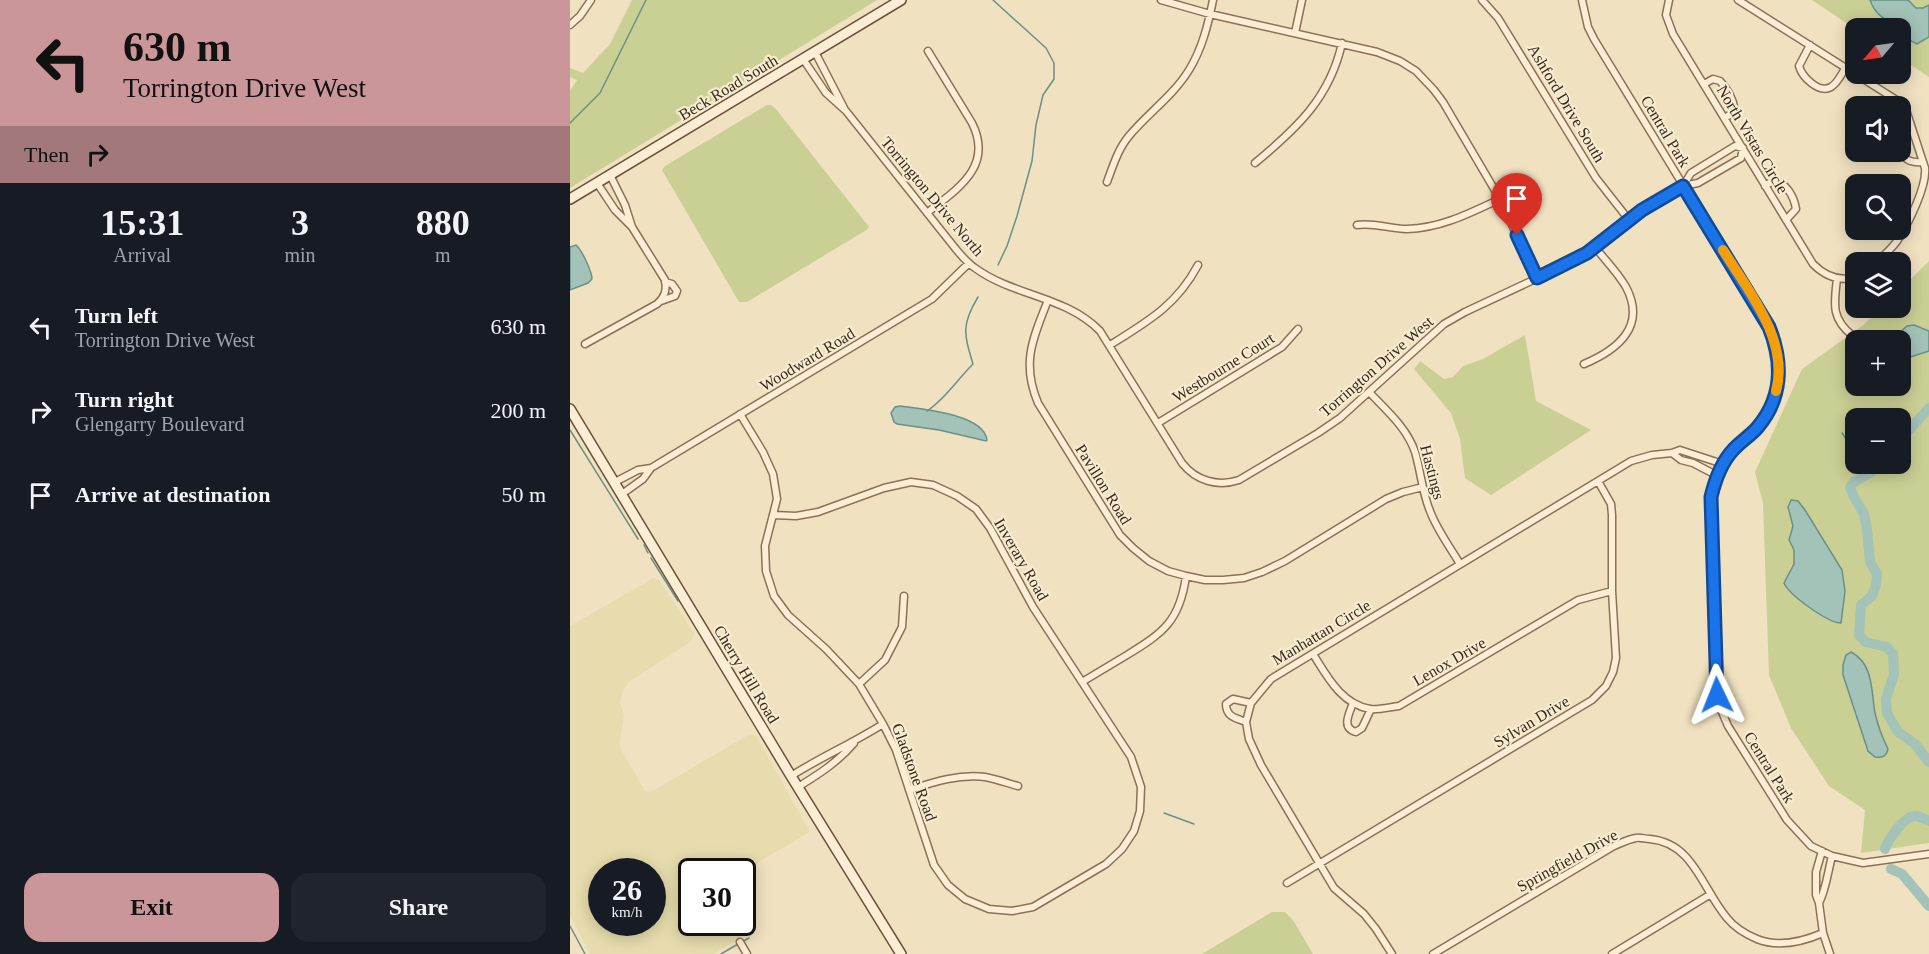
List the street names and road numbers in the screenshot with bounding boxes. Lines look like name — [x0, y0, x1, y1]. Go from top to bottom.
street label: Ashford Drive South — [1525, 41, 1608, 165]
street label: Beck Road South — [676, 51, 781, 124]
street label: North Vistas Circle — [1714, 82, 1792, 196]
street label: Central Park — [1638, 92, 1694, 170]
street label: Torrington Drive North — [877, 133, 987, 260]
street label: Torrington Drive West — [1316, 312, 1437, 421]
street label: Woodward Road — [757, 324, 858, 394]
street label: Westbourne Court — [1169, 329, 1278, 405]
street label: Pavillon Road — [1072, 441, 1135, 527]
street label: Hastings — [1416, 443, 1448, 502]
street label: Inverary Road — [990, 515, 1052, 604]
street label: Manhattan Circle — [1269, 596, 1373, 668]
street label: Cherry Hill Road — [710, 622, 782, 727]
street label: Lenox Drive — [1410, 634, 1489, 689]
street label: Sylvan Drive — [1491, 692, 1573, 751]
street label: Gladstone Road — [889, 721, 940, 823]
street label: Central Park — [1741, 729, 1798, 806]
street label: Springfield Drive — [1514, 826, 1621, 896]

